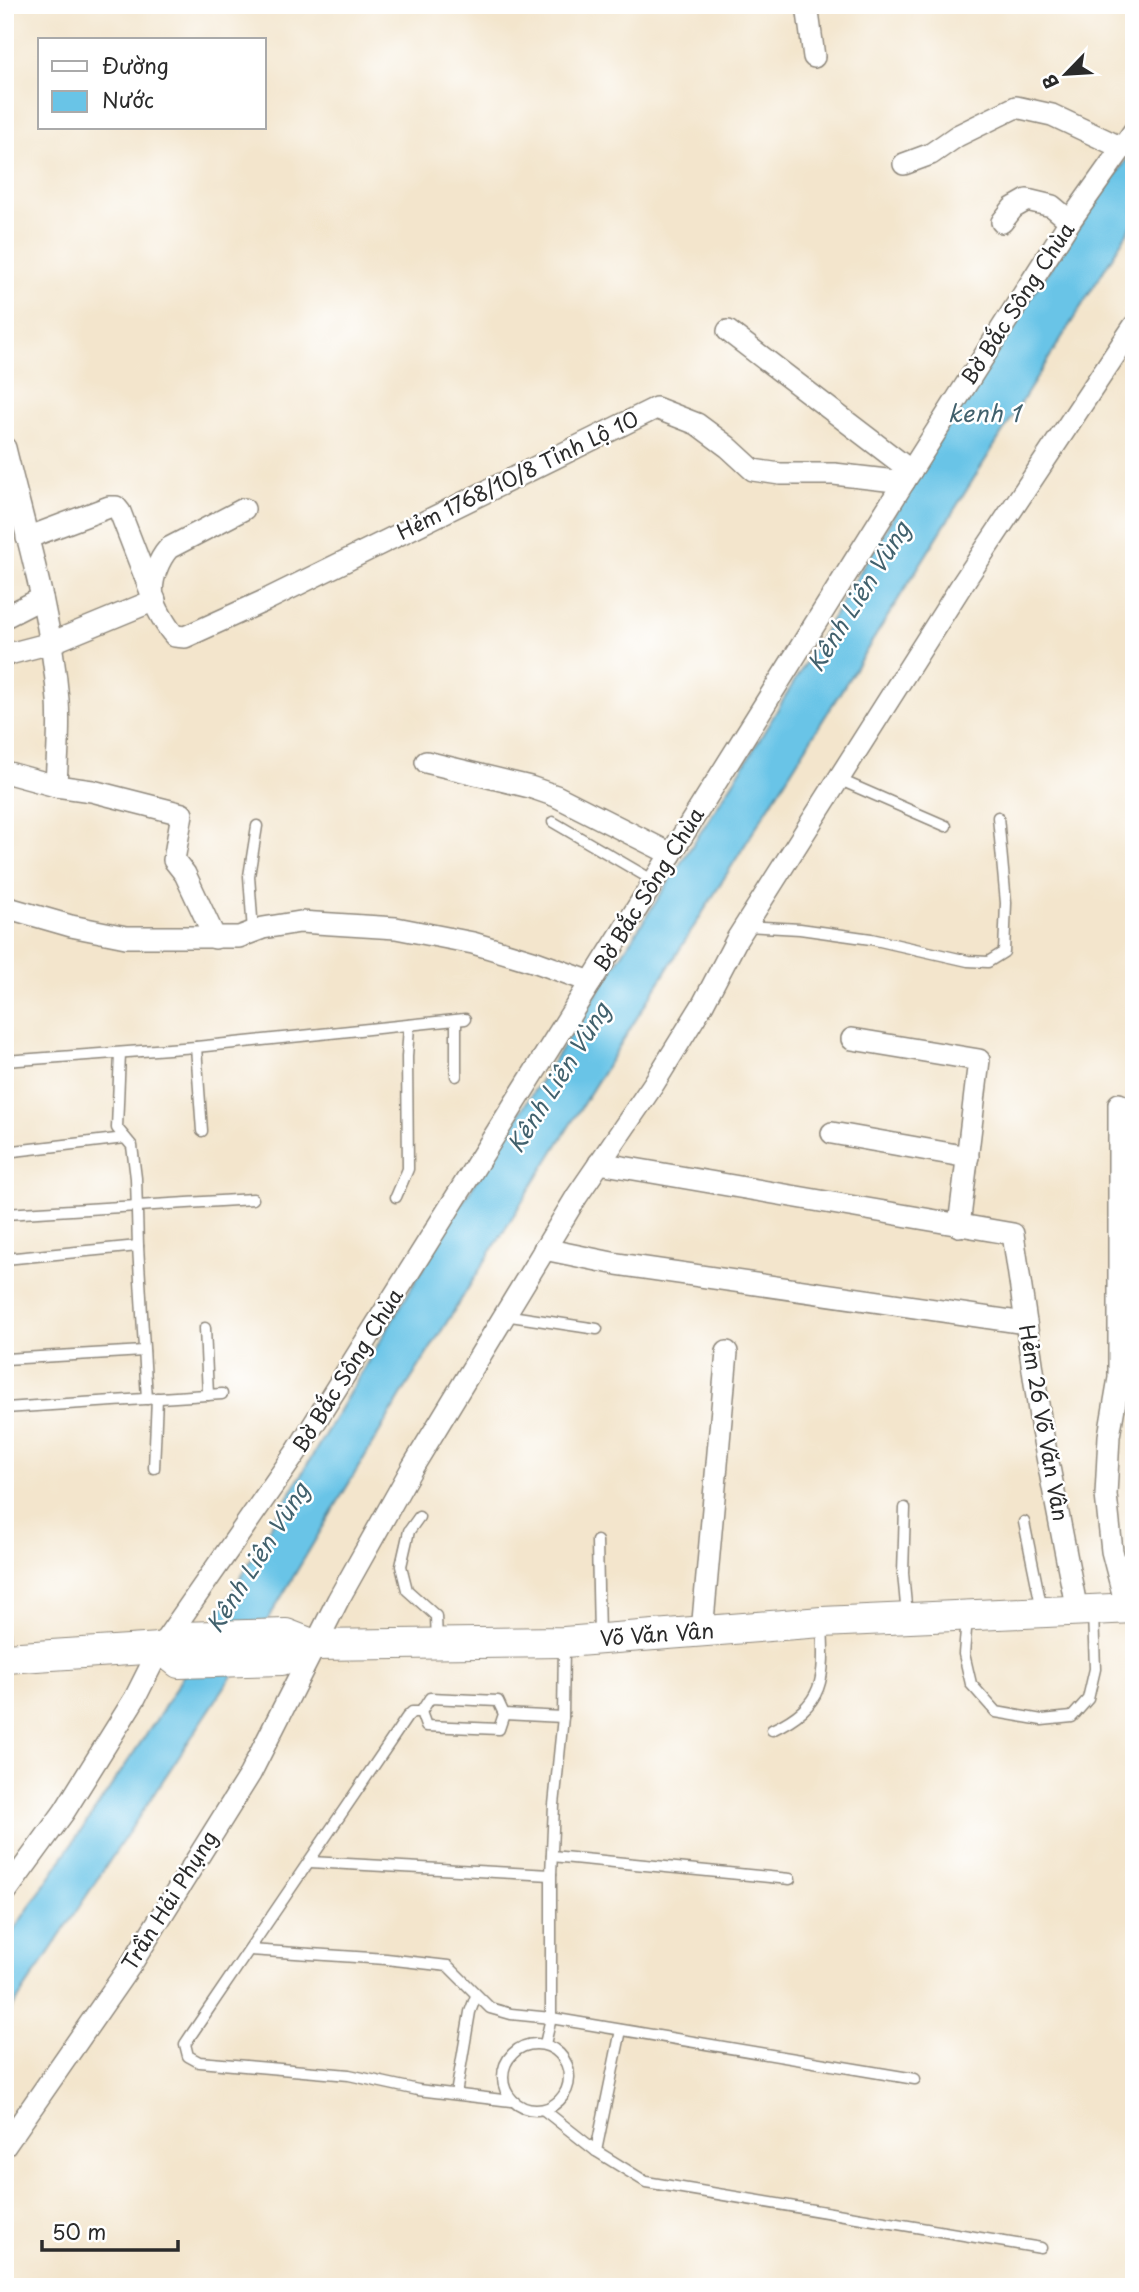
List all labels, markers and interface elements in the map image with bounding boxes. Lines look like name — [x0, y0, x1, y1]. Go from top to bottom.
legend — [38, 38, 266, 130]
north arrow — [1030, 38, 1100, 108]
text: Đường — [102, 49, 169, 81]
text: B — [1034, 70, 1065, 93]
text: Nước — [102, 83, 154, 115]
street label: Bờ Bắc Sông Chùa — [952, 215, 1081, 391]
water label: kenh 1 — [948, 395, 1024, 430]
street label: Hẻm 1768/10/8 Tỉnh Lộ 10 — [391, 402, 643, 547]
water label: Kênh Liên Vùng — [798, 513, 919, 678]
street label: Bờ Bắc Sông Chùa — [584, 800, 711, 977]
water label: Kênh Liên Vùng — [498, 994, 619, 1159]
street label: Bờ Bắc Sông Chùa — [283, 1281, 410, 1458]
street label: Hẻm 26 Võ Văn Vân — [1012, 1322, 1078, 1523]
water label: Kênh Liên Vùng — [197, 1474, 318, 1639]
street label: Võ Văn Vân — [599, 1613, 715, 1653]
street label: Trần Hải Phụng — [112, 1824, 224, 1976]
scale bar — [42, 2208, 178, 2252]
text: 50 m — [52, 2215, 106, 2247]

